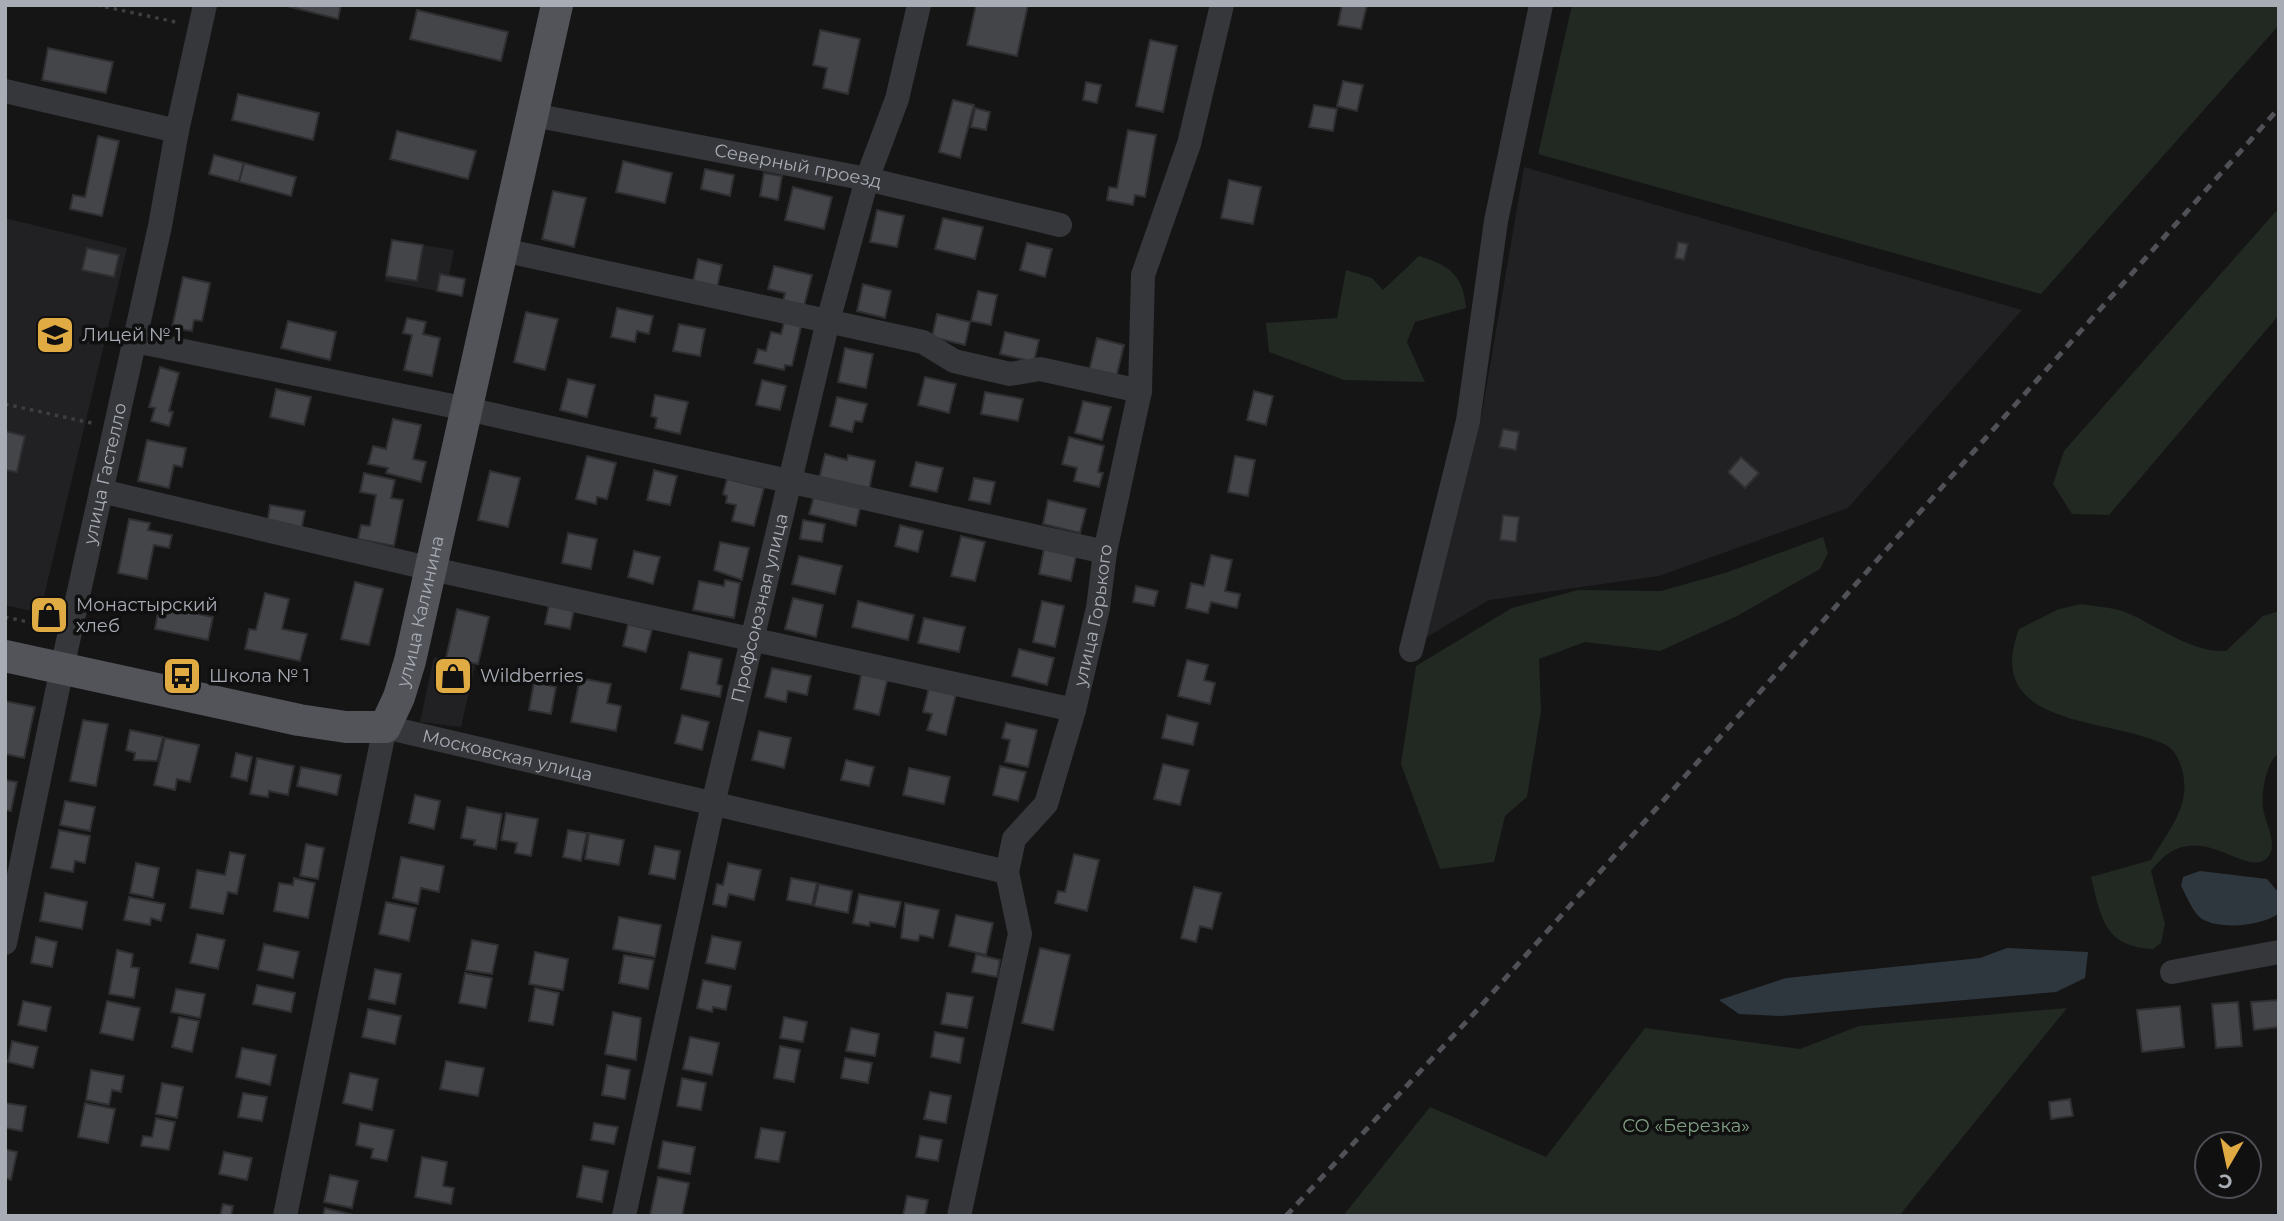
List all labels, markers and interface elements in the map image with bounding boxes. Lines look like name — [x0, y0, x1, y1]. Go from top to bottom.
street label: Северный проезд — [713, 139, 884, 193]
school or university icon: Лицей № 1 — [34, 314, 76, 356]
place label: Лицей № 1 — [82, 324, 182, 346]
street label: улица Гастелло — [79, 401, 131, 547]
street label: Профсоюзная улица — [727, 511, 793, 705]
street label: улица Калинина — [391, 533, 449, 691]
street label: улица Горького — [1069, 542, 1117, 689]
shop icon: Монастырский хлеб — [28, 594, 70, 636]
place label: Монастырский хлеб — [76, 594, 218, 637]
bus stop icon: Школа № 1 — [161, 655, 203, 697]
shop icon: Wildberries — [432, 655, 474, 697]
place label: Школа № 1 — [209, 665, 310, 687]
place label: Wildberries — [480, 665, 584, 687]
street label: Московская улица — [420, 725, 595, 786]
park label: СО «Березка» — [1622, 1115, 1750, 1137]
north arrow — [2193, 1130, 2263, 1200]
text: С — [2217, 1169, 2234, 1194]

